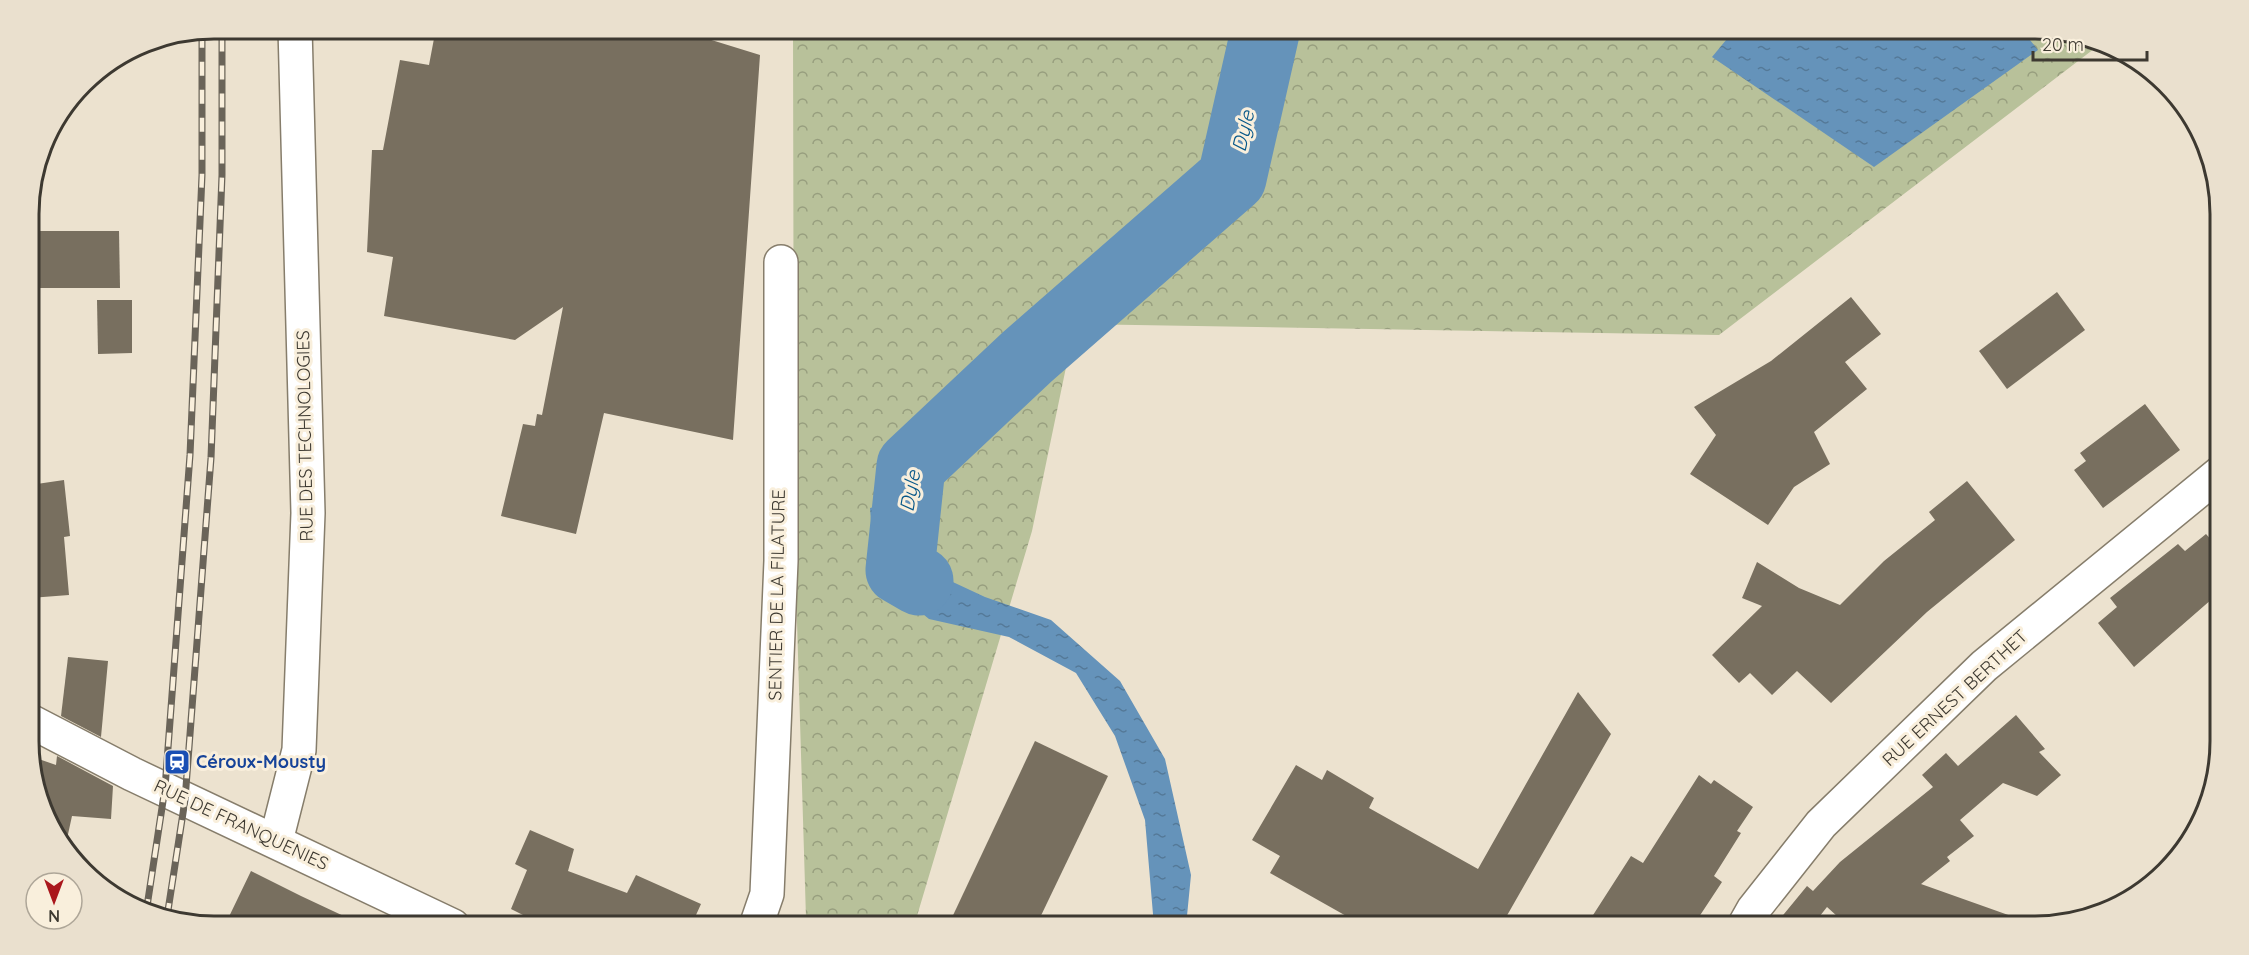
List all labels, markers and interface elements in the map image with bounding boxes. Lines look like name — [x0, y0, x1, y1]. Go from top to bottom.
scale bar — [2033, 24, 2147, 62]
text: 20 m — [2042, 33, 2084, 56]
water label: Dyle — [1226, 107, 1260, 154]
street label: RUE DES TECHNOLOGIES — [291, 330, 318, 542]
water label: Dyle — [894, 468, 926, 513]
street label: SENTIER DE LA FILATURE — [763, 489, 790, 701]
street label: RUE ERNEST BERTHET — [1877, 624, 2032, 771]
station icon: Céroux-Mousty — [162, 747, 192, 777]
place label: Céroux-Mousty — [196, 750, 326, 773]
street label: RUE DE FRANQUENIES — [150, 774, 332, 875]
north arrow — [24, 871, 84, 931]
text: N — [48, 906, 60, 926]

